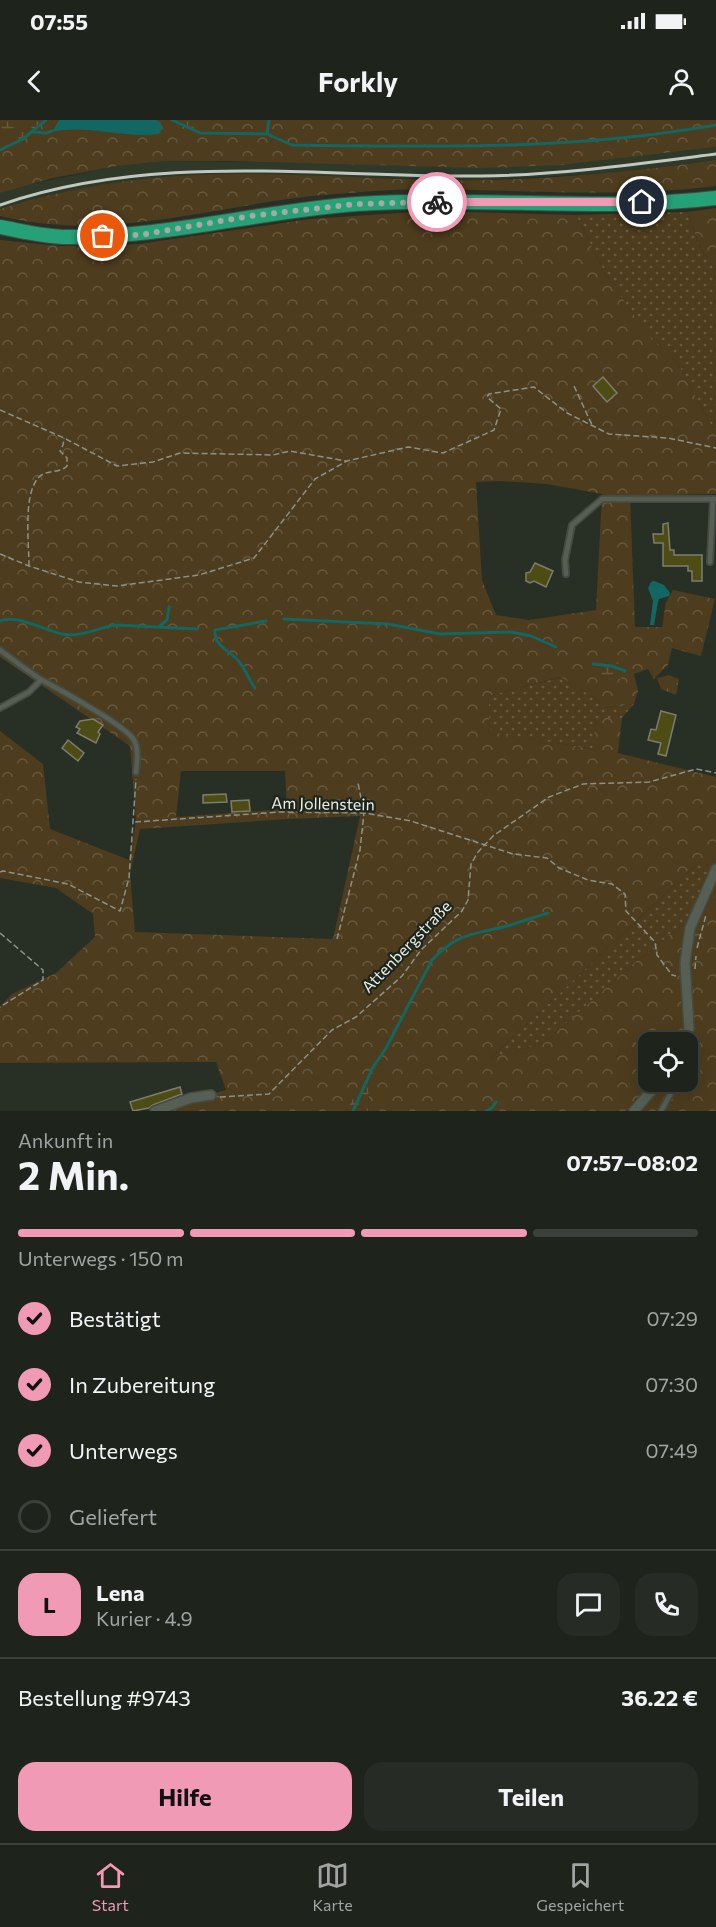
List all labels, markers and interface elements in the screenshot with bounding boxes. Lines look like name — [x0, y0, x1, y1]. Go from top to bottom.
text: 07:55 — [30, 8, 88, 35]
icon: back — [18, 65, 51, 98]
text: Forkly — [318, 65, 398, 98]
icon: person — [665, 65, 698, 98]
courier — [407, 172, 467, 232]
pin — [616, 176, 667, 227]
icon: home — [625, 185, 658, 218]
icon: bike — [421, 186, 454, 219]
pin — [77, 210, 128, 261]
icon: bag — [86, 219, 119, 252]
street label: Am Jollenstein — [271, 793, 375, 813]
street label: Attenbergstraße — [357, 896, 455, 996]
map controls — [638, 1032, 698, 1092]
button: locate — [638, 1032, 698, 1092]
text: Ankunft in — [18, 1128, 113, 1152]
text: 07:57–08:02 — [566, 1149, 698, 1176]
text: 2 Min. — [18, 1150, 129, 1198]
text: Unterwegs · 150 m — [18, 1246, 184, 1270]
icon: check — [18, 1302, 51, 1335]
text: Bestätigt — [69, 1305, 161, 1332]
text: 07:29 — [647, 1306, 698, 1330]
icon: check — [18, 1368, 51, 1401]
text: In Zubereitung — [69, 1371, 215, 1398]
text: 07:30 — [645, 1372, 698, 1396]
icon: check — [18, 1434, 51, 1467]
text: Unterwegs — [69, 1437, 178, 1464]
text: 07:49 — [646, 1438, 698, 1462]
text: Geliefert — [69, 1503, 157, 1530]
button: chat — [557, 1573, 620, 1636]
button: phone — [635, 1573, 698, 1636]
text: Lena — [96, 1579, 145, 1606]
text: L — [43, 1591, 56, 1618]
text: Kurier · 4.9 — [96, 1606, 193, 1630]
text: Bestellung #9743 — [18, 1684, 191, 1711]
text: 36.22 € — [621, 1684, 698, 1711]
button: Hilfe — [18, 1762, 352, 1831]
button: Teilen — [364, 1762, 698, 1831]
tab: Start — [92, 1859, 129, 1914]
tab: Karte — [312, 1859, 353, 1914]
tab: Gespeichert — [536, 1859, 624, 1914]

